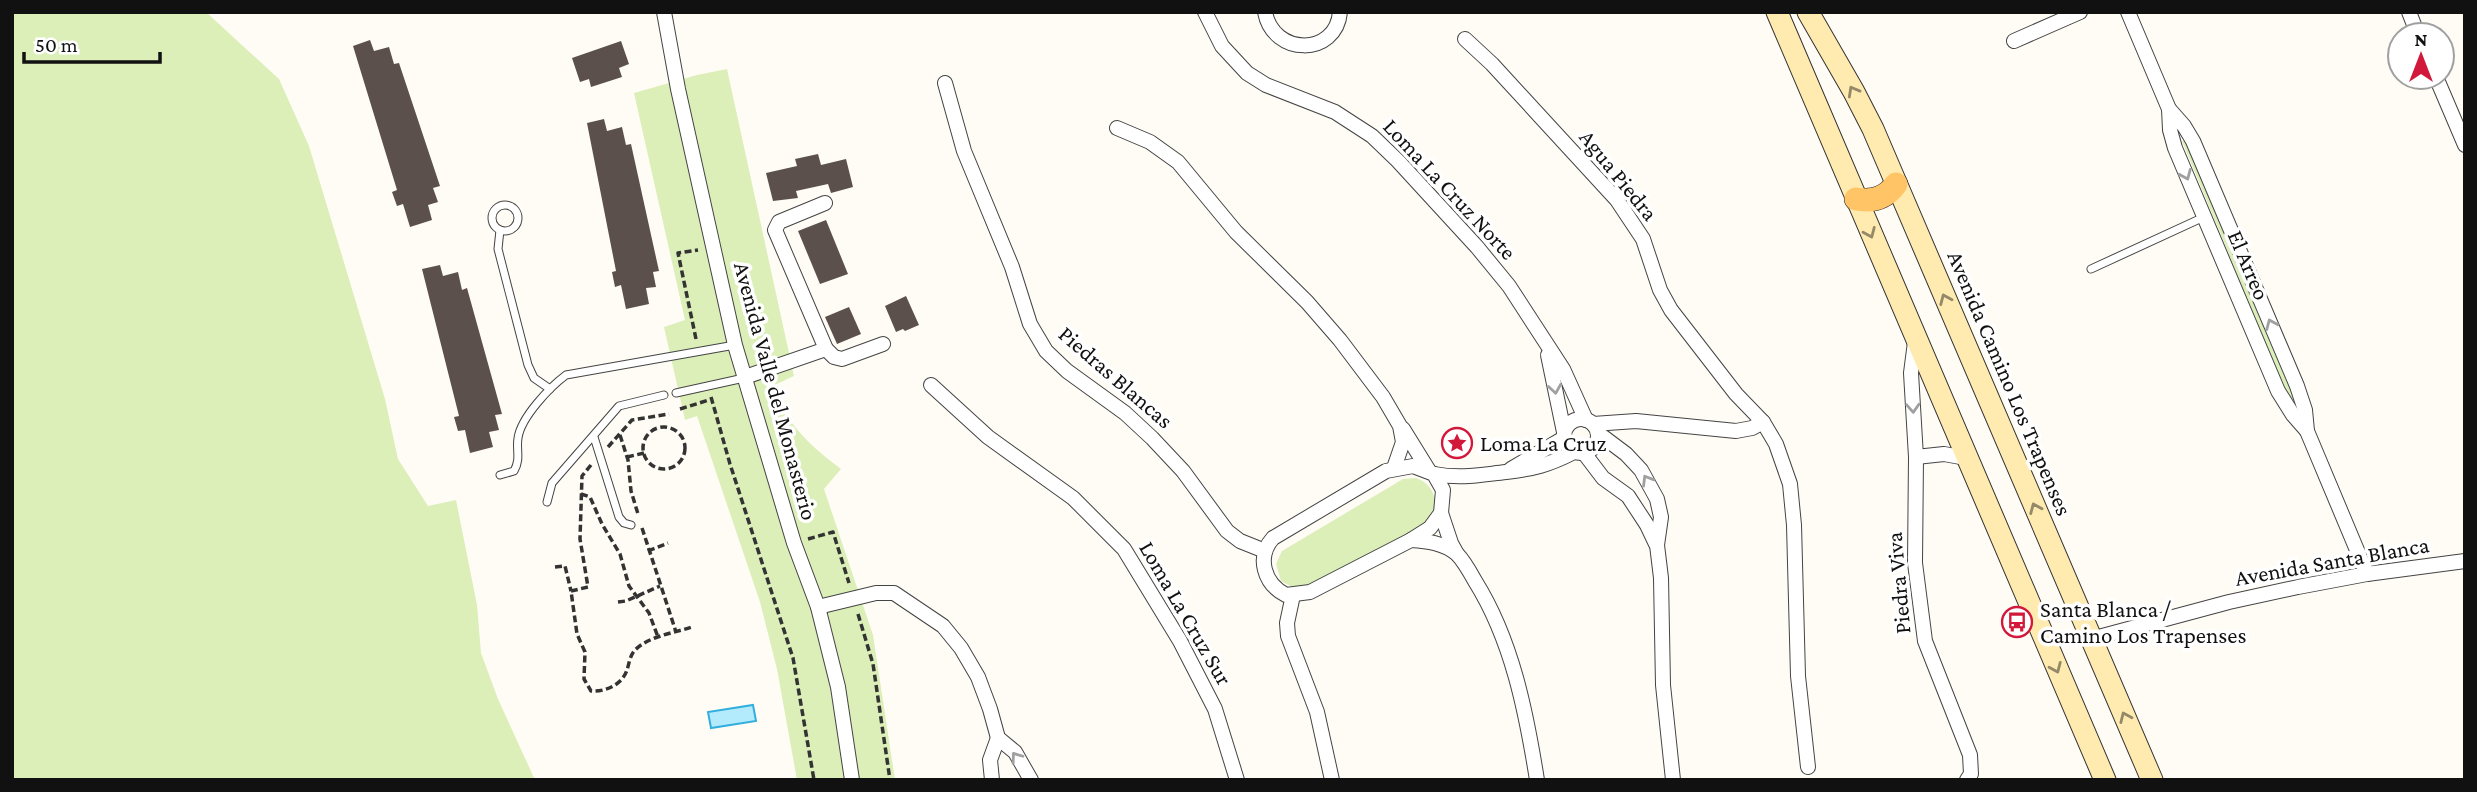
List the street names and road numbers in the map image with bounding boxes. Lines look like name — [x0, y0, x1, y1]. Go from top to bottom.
street label: Loma La Cruz Norte — [1378, 113, 1522, 265]
street label: Agua Piedra — [1574, 124, 1664, 226]
street label: El Arreo — [2223, 226, 2275, 304]
street label: Avenida Camino Los Trapenses — [1942, 247, 2078, 519]
street label: Avenida Valle del Monasterio — [729, 259, 823, 523]
street label: Piedras Blancas — [1054, 320, 1178, 434]
street label: Piedra Viva — [1881, 531, 1915, 635]
street label: Avenida Santa Blanca — [2233, 531, 2431, 591]
street label: Loma La Cruz Sur — [1134, 536, 1238, 690]

